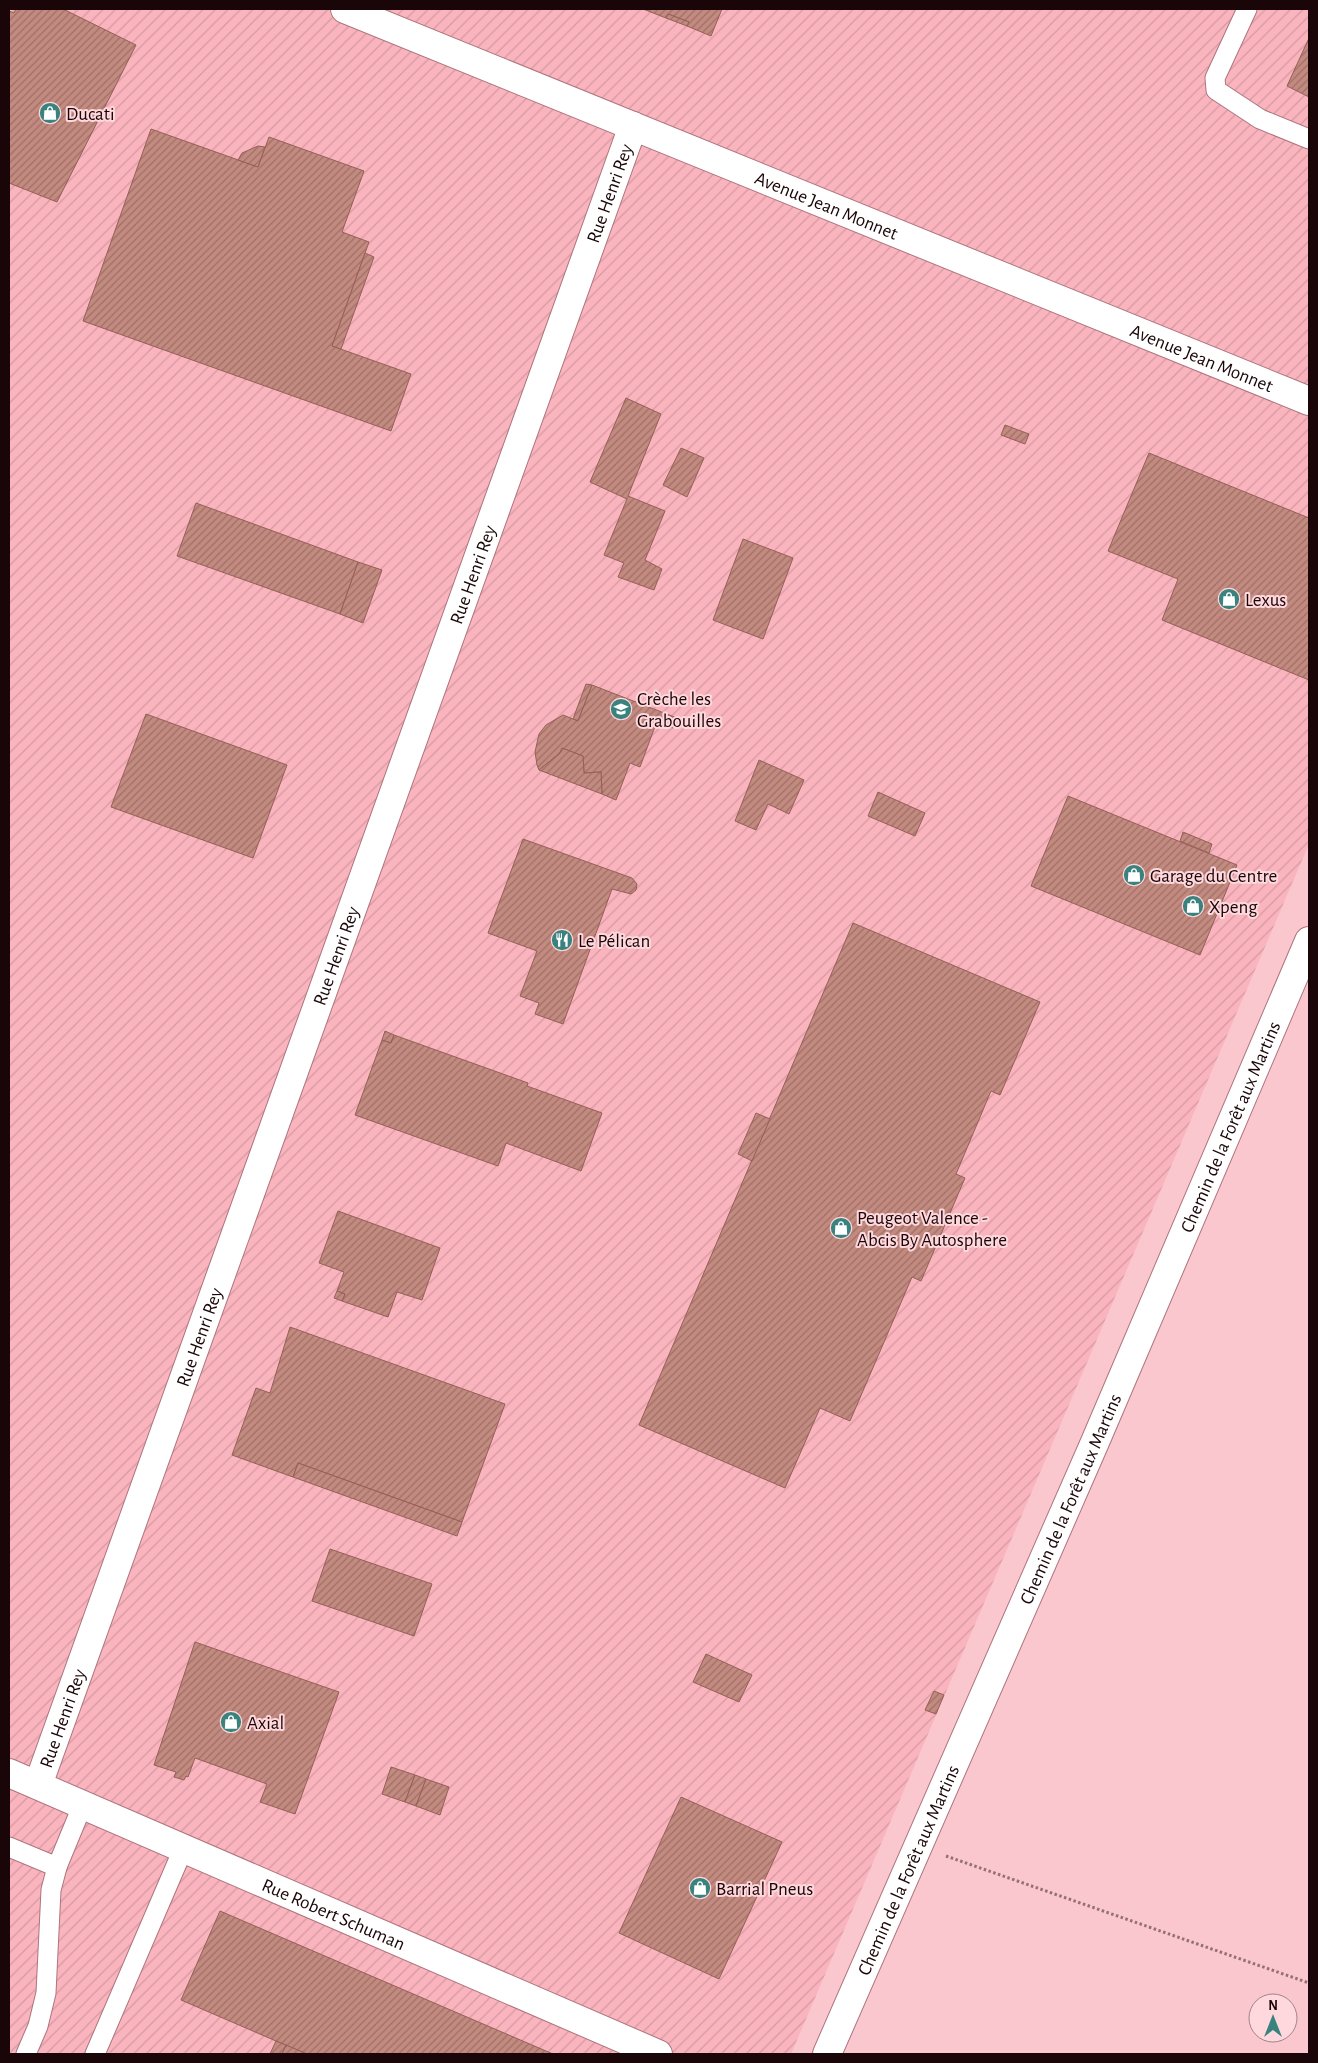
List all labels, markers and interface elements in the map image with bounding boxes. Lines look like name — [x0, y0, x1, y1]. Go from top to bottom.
shop icon: Ducati — [38, 101, 62, 125]
place label: Ducati — [66, 105, 115, 124]
street label: Rue Henri Rey — [584, 142, 637, 246]
street label: Avenue Jean Monnet — [752, 169, 900, 244]
street label: Avenue Jean Monnet — [1127, 321, 1275, 396]
street label: Rue Henri Rey — [447, 523, 500, 627]
shop icon: Lexus — [1217, 587, 1241, 611]
place label: Lexus — [1245, 591, 1286, 610]
place label: Crèche les Grabouilles — [637, 690, 721, 731]
school or university icon: Crèche les Grabouilles — [609, 697, 633, 721]
shop icon: Garage du Centre — [1122, 863, 1146, 887]
place label: Garage du Centre — [1150, 867, 1277, 886]
shop icon: Xpeng — [1181, 894, 1205, 918]
place label: Xpeng — [1209, 898, 1258, 917]
street label: Rue Henri Rey — [310, 904, 363, 1008]
restaurant icon: Le Pélican — [550, 928, 574, 952]
place label: Le Pélican — [578, 932, 650, 951]
street label: Chemin de la Forêt aux Martins — [1178, 1019, 1284, 1236]
place label: Peugeot Valence - Abcis By Autosphere — [857, 1209, 1007, 1250]
shop icon: Peugeot Valence - Abcis By Autosphere — [829, 1216, 853, 1240]
street label: Rue Henri Rey — [174, 1286, 227, 1389]
street label: Chemin de la Forêt aux Martins — [1017, 1391, 1125, 1607]
street label: Rue Henri Rey — [37, 1667, 90, 1771]
shop icon: Axial — [219, 1710, 243, 1734]
place label: Axial — [247, 1714, 284, 1733]
street label: Chemin de la Forêt aux Martins — [855, 1763, 963, 1978]
street label: Rue Robert Schuman — [259, 1876, 408, 1954]
shop icon: Barrial Pneus — [688, 1876, 712, 1900]
place label: Barrial Pneus — [716, 1880, 813, 1899]
north arrow — [1248, 1993, 1298, 2043]
text: N — [1268, 1999, 1278, 2013]

